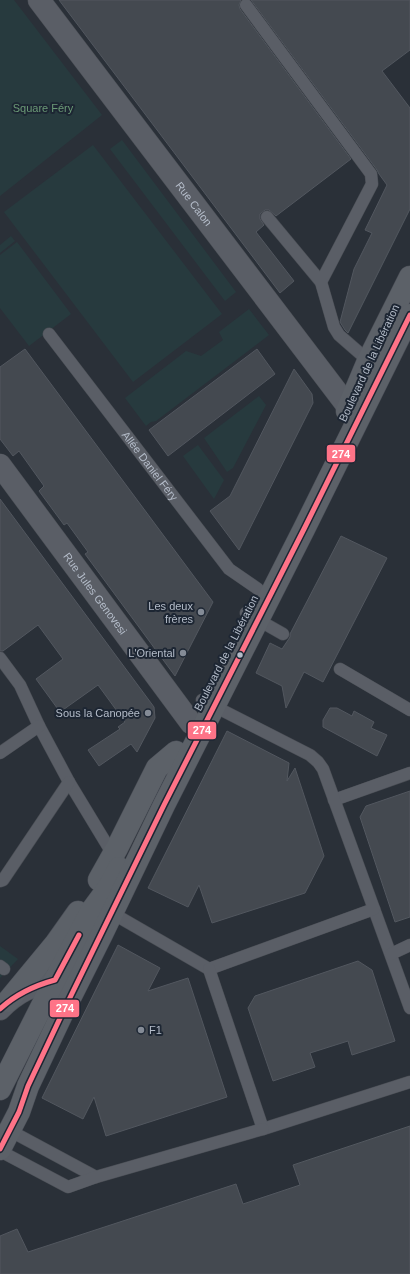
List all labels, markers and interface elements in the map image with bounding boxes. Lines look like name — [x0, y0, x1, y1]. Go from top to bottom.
park label: Square Féry — [13, 102, 74, 114]
street label: Rue Calon — [173, 179, 214, 228]
street label: Boulevard de la Libération — [337, 303, 401, 423]
street label: Allée Daniel Féry — [120, 429, 181, 503]
line badge: 274 — [326, 444, 356, 463]
text: 274 — [332, 448, 351, 460]
street label: Rue Jules Genovesi — [61, 550, 129, 637]
street label: Boulevard de la Libération — [192, 593, 260, 713]
place label: Les deux frères — [148, 600, 193, 625]
marker: Les deux frères — [196, 607, 206, 617]
place label: L'Oriental — [128, 647, 175, 659]
marker: L'Oriental — [178, 648, 188, 658]
unlabelled marker — [235, 650, 245, 660]
place label: Sous la Canopée — [56, 707, 140, 719]
marker: Sous la Canopée — [143, 708, 153, 718]
line badge: 274 — [187, 721, 217, 740]
text: 274 — [193, 724, 212, 736]
line badge: 274 — [49, 999, 80, 1018]
text: 274 — [56, 1002, 75, 1014]
place label: F1 — [149, 1024, 162, 1036]
marker: F1 — [136, 1025, 146, 1035]

